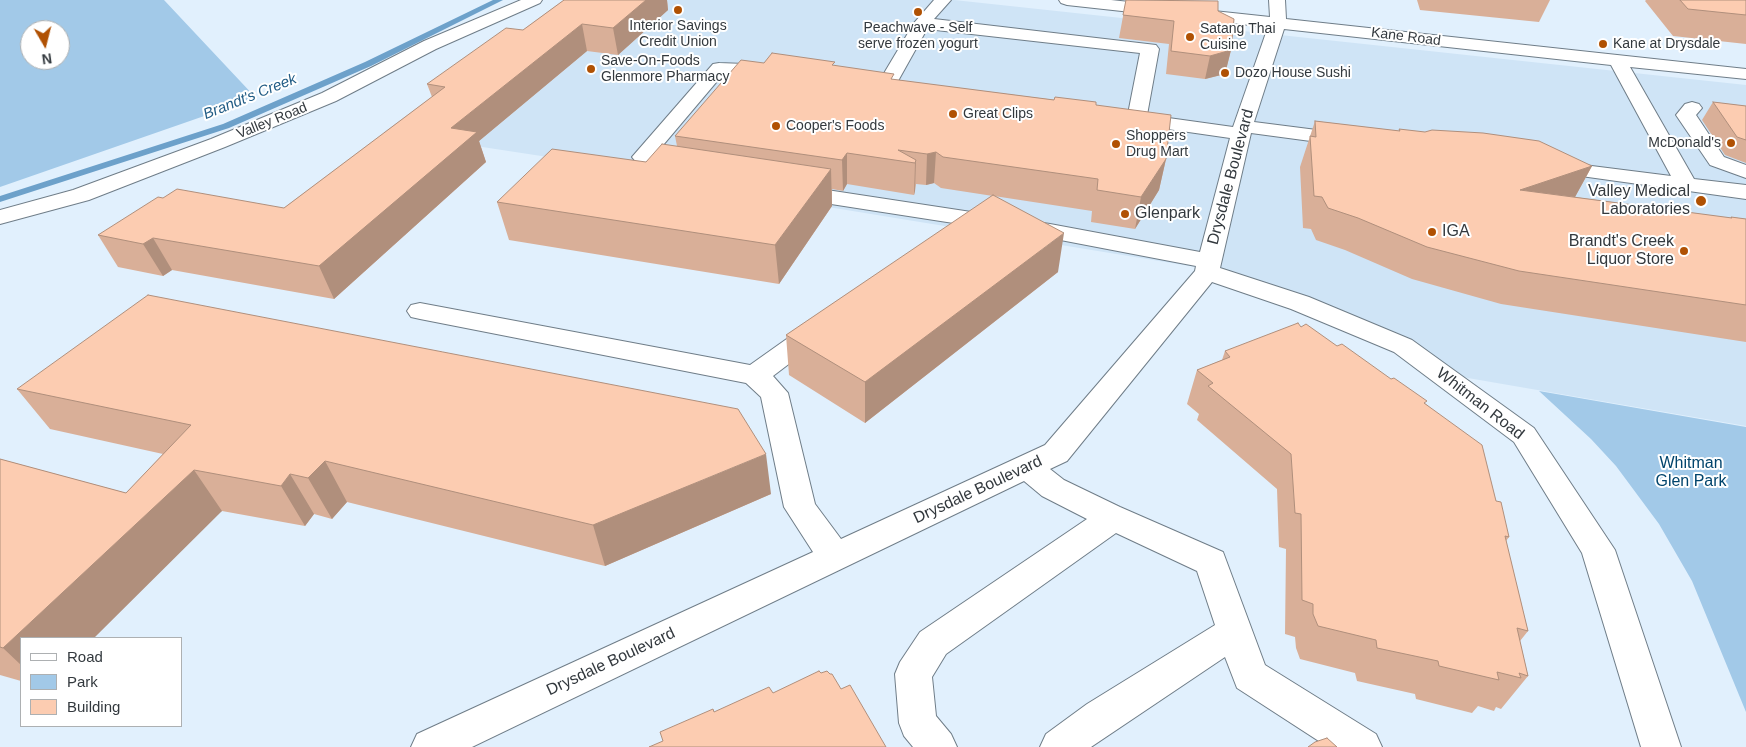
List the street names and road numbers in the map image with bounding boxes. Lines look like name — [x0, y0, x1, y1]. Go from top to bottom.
street label: Kane Road — [1370, 24, 1442, 50]
street label: Valley Road — [234, 99, 310, 143]
street label: Drysdale Boulevard — [1204, 107, 1258, 247]
street label: Whitman Road — [1432, 364, 1528, 444]
street label: Drysdale Boulevard — [911, 452, 1045, 528]
street label: Drysdale Boulevard — [544, 624, 678, 700]

